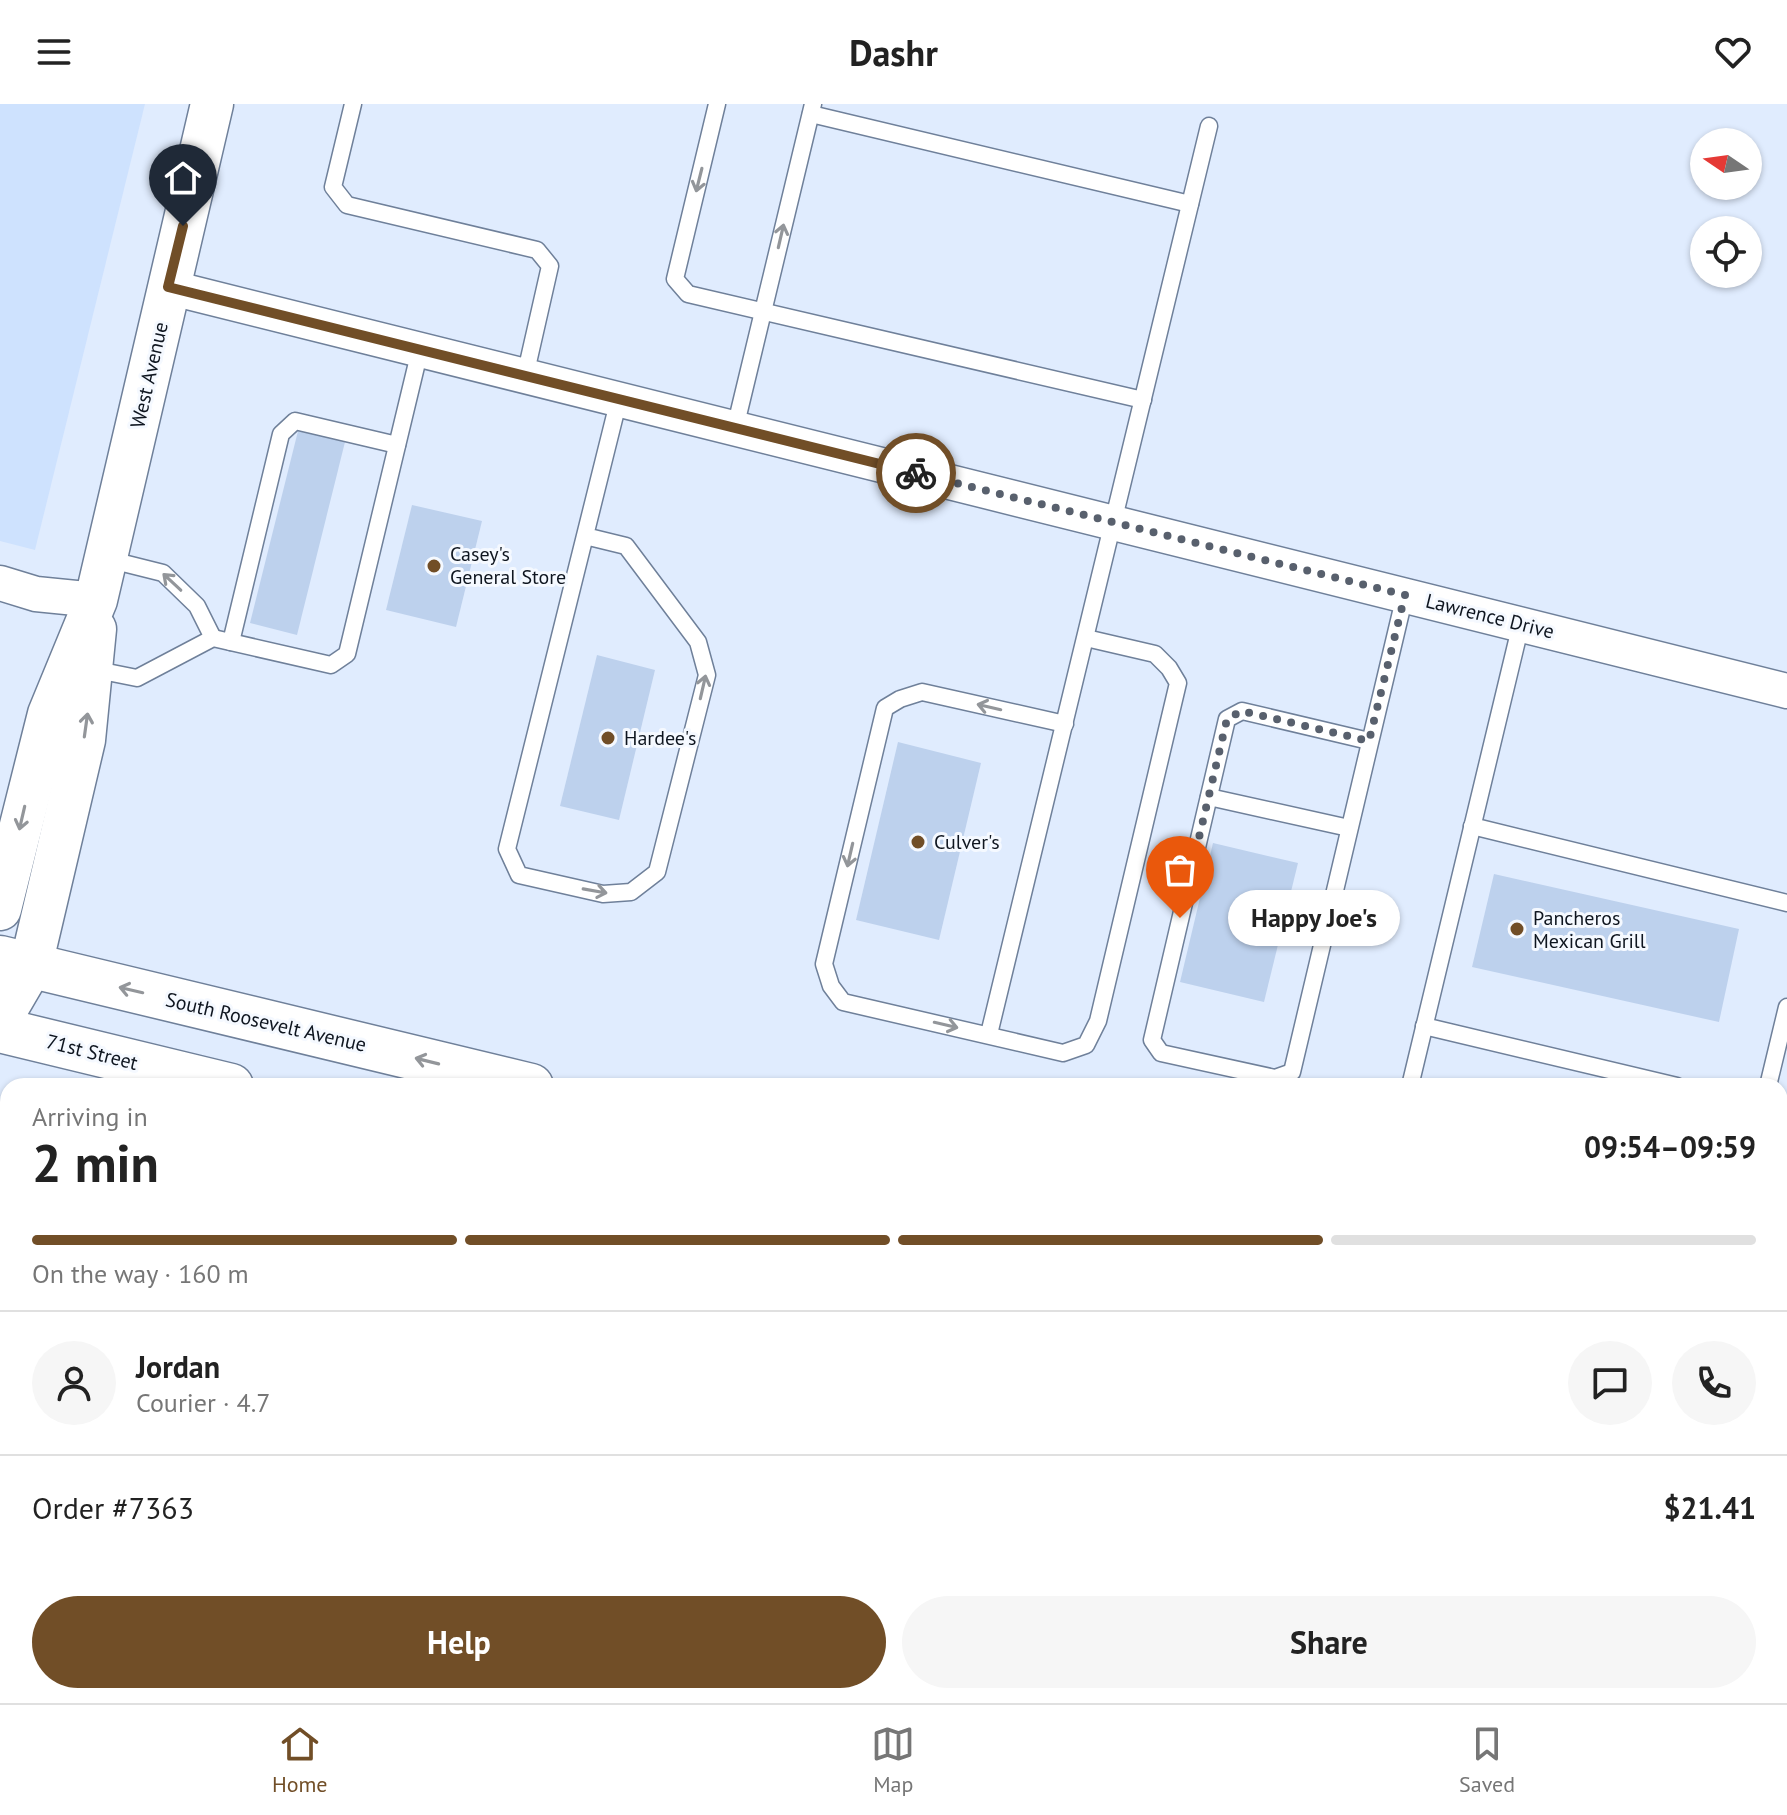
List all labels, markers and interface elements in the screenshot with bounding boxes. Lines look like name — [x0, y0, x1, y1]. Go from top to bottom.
text: Dashr — [849, 29, 938, 76]
icon: menu — [32, 30, 76, 74]
icon: heart — [1711, 30, 1755, 74]
north arrow — [1690, 128, 1762, 200]
map controls — [1690, 128, 1762, 288]
pin — [149, 144, 217, 226]
icon: home — [161, 156, 205, 200]
one-way arrow — [691, 166, 706, 192]
button: locate — [1690, 216, 1762, 288]
one-way arrow — [775, 224, 790, 249]
street label: West Avenue — [124, 319, 174, 431]
courier — [876, 433, 956, 513]
icon: bike — [894, 451, 938, 495]
place label: Casey's General Store — [450, 541, 566, 590]
marker: Casey's General Store — [425, 557, 443, 575]
one-way arrow — [162, 574, 182, 592]
street label: Lawrence Drive — [1423, 587, 1557, 645]
one-way arrow — [696, 675, 711, 700]
one-way arrow — [976, 699, 1002, 714]
one-way arrow — [79, 713, 94, 738]
place label: Hardee's — [624, 725, 696, 751]
marker: Hardee's — [599, 729, 617, 747]
one-way arrow — [14, 804, 29, 830]
place label: Culver's — [934, 829, 1000, 855]
marker: Culver's — [909, 833, 927, 851]
pin — [1146, 836, 1214, 918]
one-way arrow — [842, 842, 857, 868]
icon: bag — [1158, 848, 1202, 892]
one-way arrow — [582, 885, 607, 900]
callout: Happy Joe's — [1228, 890, 1400, 946]
text: Happy Joe's — [1251, 901, 1377, 934]
place label: Pancheros Mexican Grill — [1533, 905, 1646, 954]
marker: Pancheros Mexican Grill — [1508, 920, 1526, 938]
one-way arrow — [119, 982, 145, 997]
street label: South Roosevelt Avenue — [163, 986, 369, 1058]
one-way arrow — [932, 1018, 958, 1033]
street label: 71st Street — [44, 1028, 141, 1076]
one-way arrow — [415, 1053, 440, 1068]
text: Arriving in — [32, 1100, 148, 1133]
text: 09:54–09:59 — [1584, 1127, 1756, 1166]
text: 2 min — [32, 1129, 159, 1196]
text: On the way · 160 m — [32, 1257, 249, 1290]
button: person — [32, 1341, 116, 1425]
button: chat — [1568, 1341, 1652, 1425]
button: phone — [1672, 1341, 1756, 1425]
text: Jordan — [136, 1347, 220, 1386]
text: Courier · 4.7 — [136, 1386, 270, 1419]
text: Order #7363 — [32, 1488, 194, 1527]
text: $21.41 — [1664, 1488, 1756, 1527]
button: Help — [32, 1596, 886, 1688]
button: Share — [902, 1596, 1756, 1688]
tab: Home — [272, 1722, 328, 1798]
tab: Map — [871, 1722, 915, 1798]
tab: Saved — [1459, 1722, 1515, 1798]

